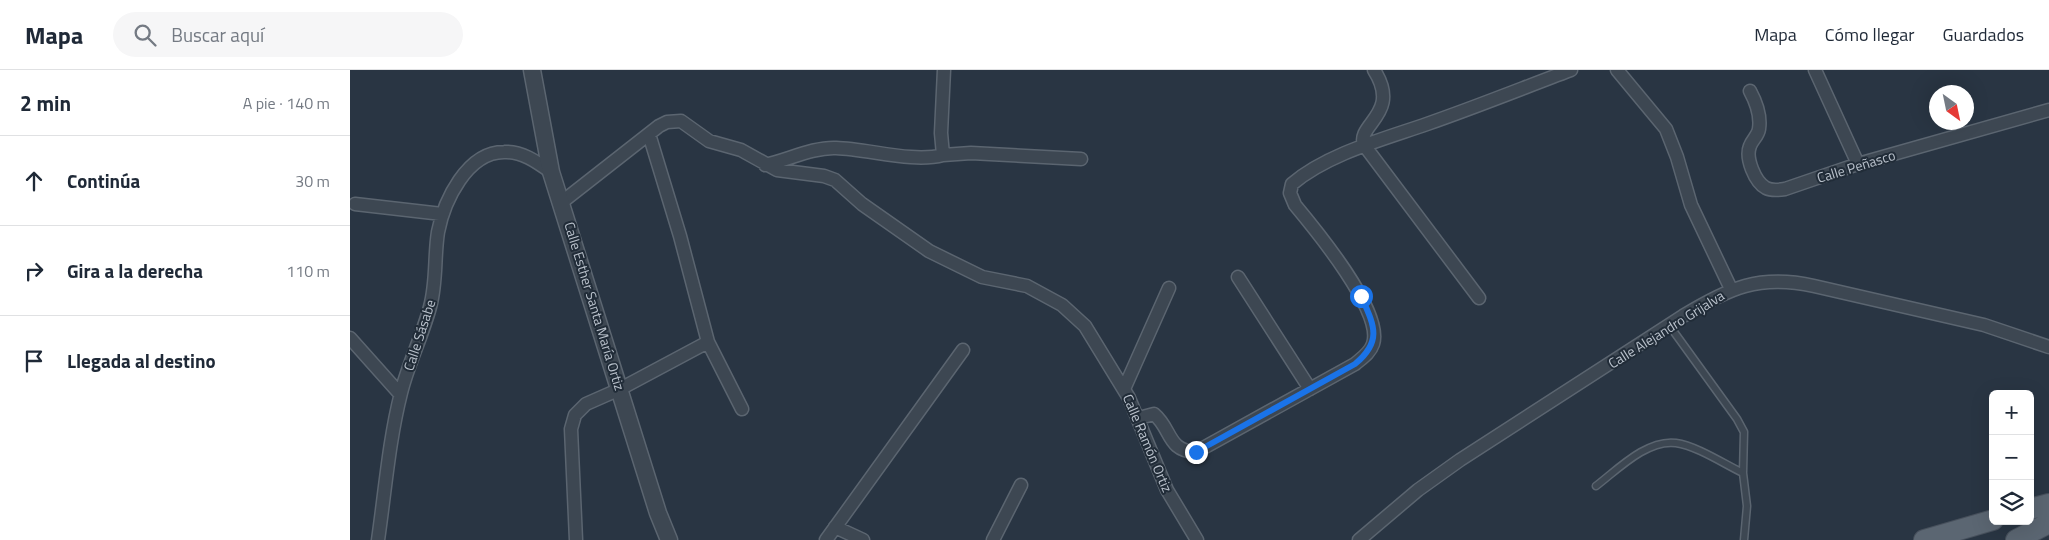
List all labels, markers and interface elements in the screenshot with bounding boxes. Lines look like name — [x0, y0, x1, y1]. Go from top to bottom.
search box — [113, 12, 463, 57]
text: Mapa — [25, 17, 83, 53]
text: Buscar aquí — [171, 20, 264, 49]
icon: search — [131, 21, 159, 49]
text: Mapa — [1754, 21, 1797, 48]
text: Cómo llegar — [1825, 21, 1914, 48]
text: Guardados — [1942, 21, 2024, 48]
north arrow — [1929, 85, 1974, 130]
text: 2 min — [20, 87, 71, 119]
text: A pie · 140 m — [243, 91, 330, 115]
street label: Calle Peñasco — [1814, 144, 1898, 188]
text: Continúa — [67, 166, 140, 195]
icon: ahead — [20, 167, 48, 195]
text: 30 m — [295, 169, 330, 193]
street label: Calle Esther Santa María Ortiz — [559, 219, 631, 393]
text: Gira a la derecha — [67, 256, 203, 285]
icon: right — [20, 257, 48, 285]
text: 110 m — [286, 259, 330, 283]
route start — [1350, 285, 1373, 308]
street label: Calle Alejandro Grijalva — [1604, 285, 1728, 373]
street label: Calle Sásabe — [398, 297, 440, 373]
text: Llegada al destino — [67, 346, 216, 375]
icon: arrive — [20, 347, 48, 375]
map controls — [1989, 390, 2034, 525]
button: + — [1989, 390, 2034, 435]
street label: Calle Ramón Ortiz — [1118, 391, 1178, 495]
button: − — [1989, 435, 2034, 480]
route end — [1185, 441, 1208, 464]
button: layers — [1989, 480, 2034, 525]

